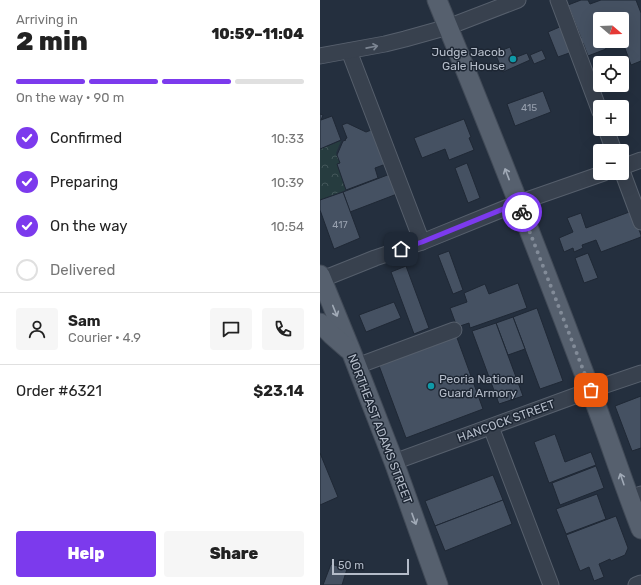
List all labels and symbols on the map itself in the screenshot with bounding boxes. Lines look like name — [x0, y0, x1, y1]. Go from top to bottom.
north arrow — [593, 12, 629, 48]
one-way arrow — [365, 42, 378, 50]
place label: Judge Jacob Gale House — [431, 45, 505, 73]
marker: Judge Jacob Gale House — [508, 54, 518, 64]
house number: 415 — [521, 102, 537, 114]
one-way arrow — [503, 169, 511, 181]
courier — [502, 192, 542, 232]
house number: 417 — [332, 219, 348, 231]
pin — [384, 232, 418, 266]
one-way arrow — [331, 304, 339, 316]
street label: NORTHEAST ADAMS STREET — [345, 352, 415, 506]
place label: Peoria National Guard Armory — [439, 372, 524, 400]
pin — [574, 373, 608, 407]
marker: Peoria National Guard Armory — [426, 381, 436, 391]
street label: HANCOCK STREET — [455, 397, 557, 445]
one-way arrow — [618, 474, 626, 486]
one-way arrow — [411, 512, 418, 525]
scale bar — [332, 557, 409, 576]

